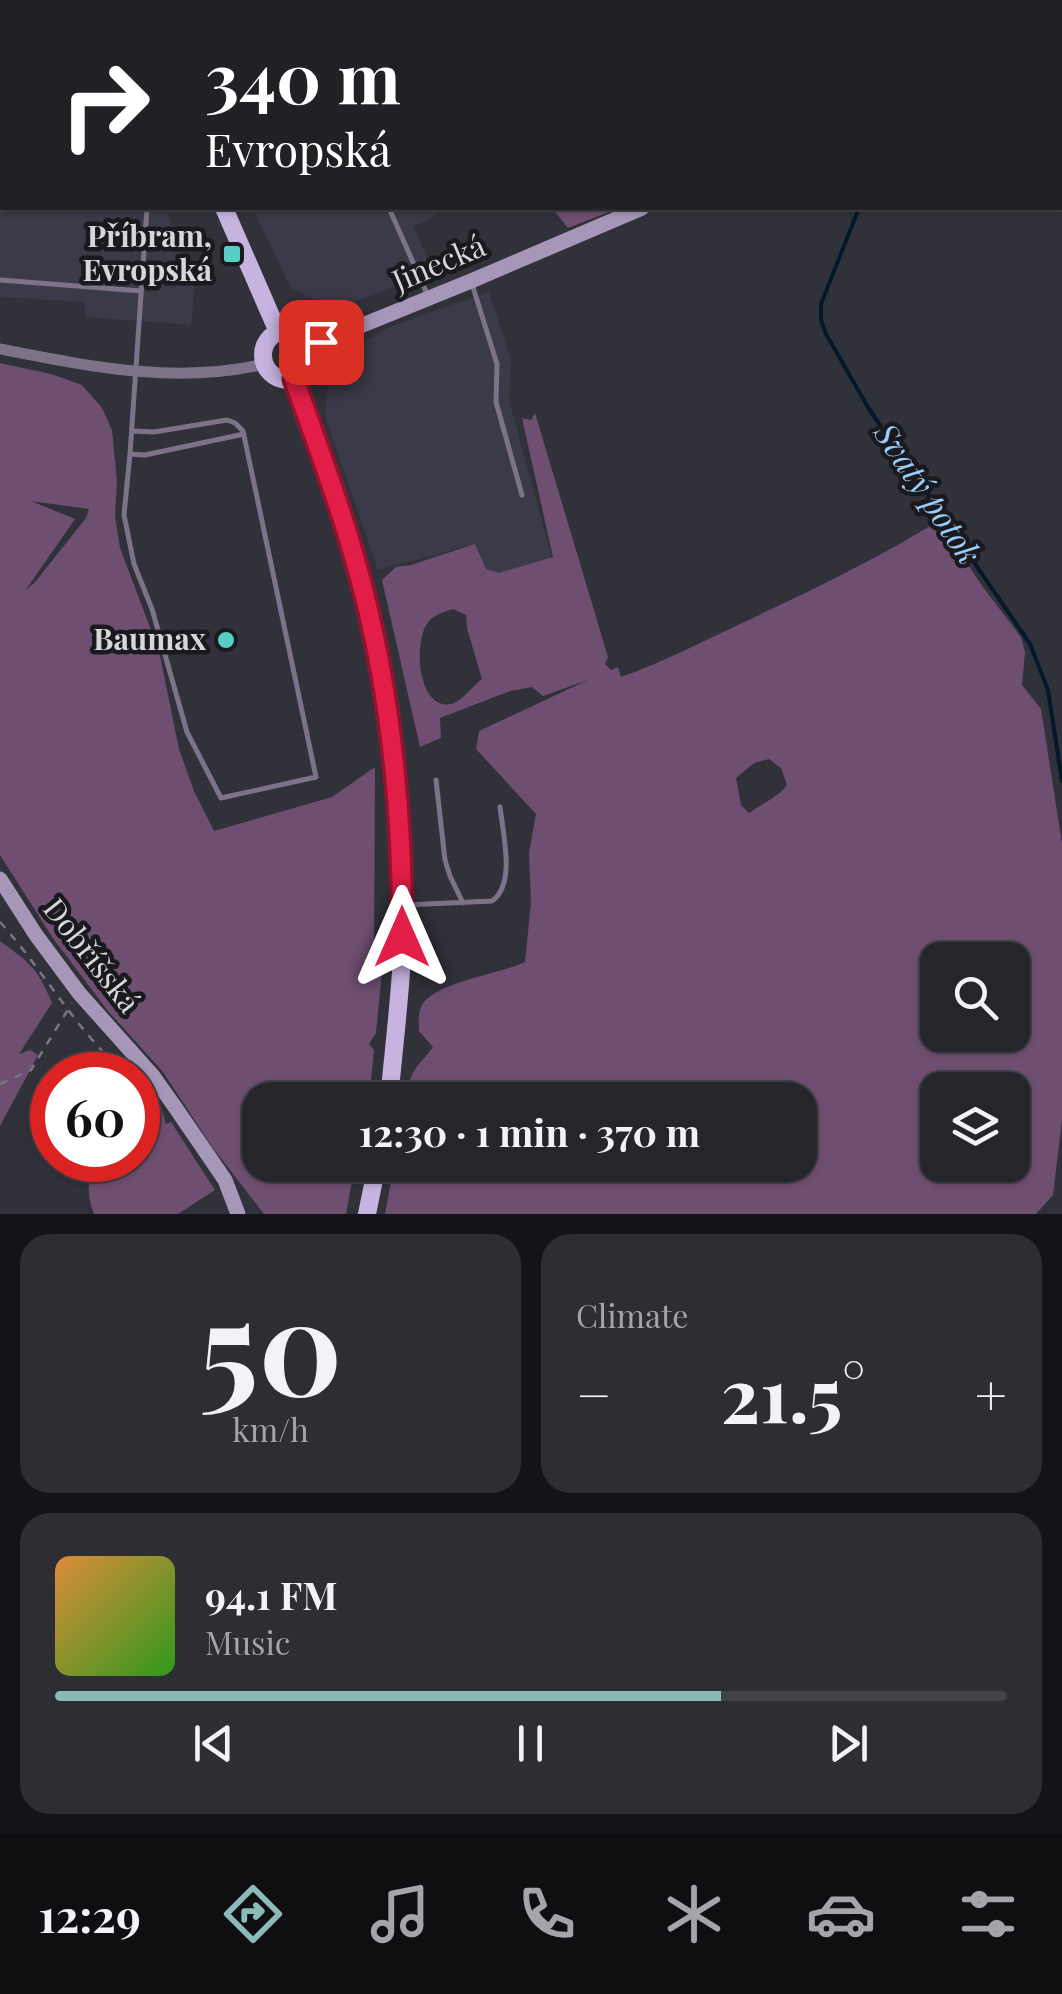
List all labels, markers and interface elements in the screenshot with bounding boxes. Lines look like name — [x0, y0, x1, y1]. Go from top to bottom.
text: 340 m — [205, 28, 401, 122]
icon: right — [40, 40, 170, 170]
text: Evropská — [205, 118, 391, 178]
place label: Příbram, Evropská — [83, 215, 212, 289]
street label: Jinecká — [385, 225, 491, 300]
marker: Příbram, Evropská — [221, 243, 243, 265]
pin — [279, 300, 364, 385]
icon: arrive — [294, 315, 349, 370]
water label: Svatý potok — [865, 413, 992, 572]
place label: Baumax — [93, 618, 207, 658]
marker: Baumax — [215, 629, 237, 651]
position arrow — [350, 885, 454, 989]
street label: Dobříšská — [35, 889, 150, 1020]
map controls — [920, 942, 1030, 1182]
button: search — [920, 942, 1030, 1052]
speed limit sign: 60 — [30, 1052, 160, 1182]
button: layers — [920, 1072, 1030, 1182]
text: 12:30 · 1 min · 370 m — [359, 1106, 700, 1157]
text: 50 — [199, 1255, 342, 1429]
text: Climate — [576, 1293, 688, 1336]
text: 21.5° — [721, 1342, 865, 1442]
text: − — [576, 1356, 612, 1430]
text: + — [975, 1356, 1007, 1430]
text: km/h — [232, 1407, 309, 1450]
text: 94.1 FM — [205, 1569, 337, 1620]
text: Music — [205, 1620, 290, 1663]
icon: previous — [186, 1716, 241, 1771]
icon: pause — [503, 1716, 558, 1771]
icon: next — [821, 1716, 876, 1771]
icon: directions — [218, 1879, 288, 1949]
icon: music — [365, 1879, 435, 1949]
icon: phone — [512, 1879, 582, 1949]
icon: climate — [659, 1879, 729, 1949]
icon: car — [806, 1879, 876, 1949]
icon: filters — [953, 1879, 1023, 1949]
text: 12:29 — [39, 1884, 141, 1944]

